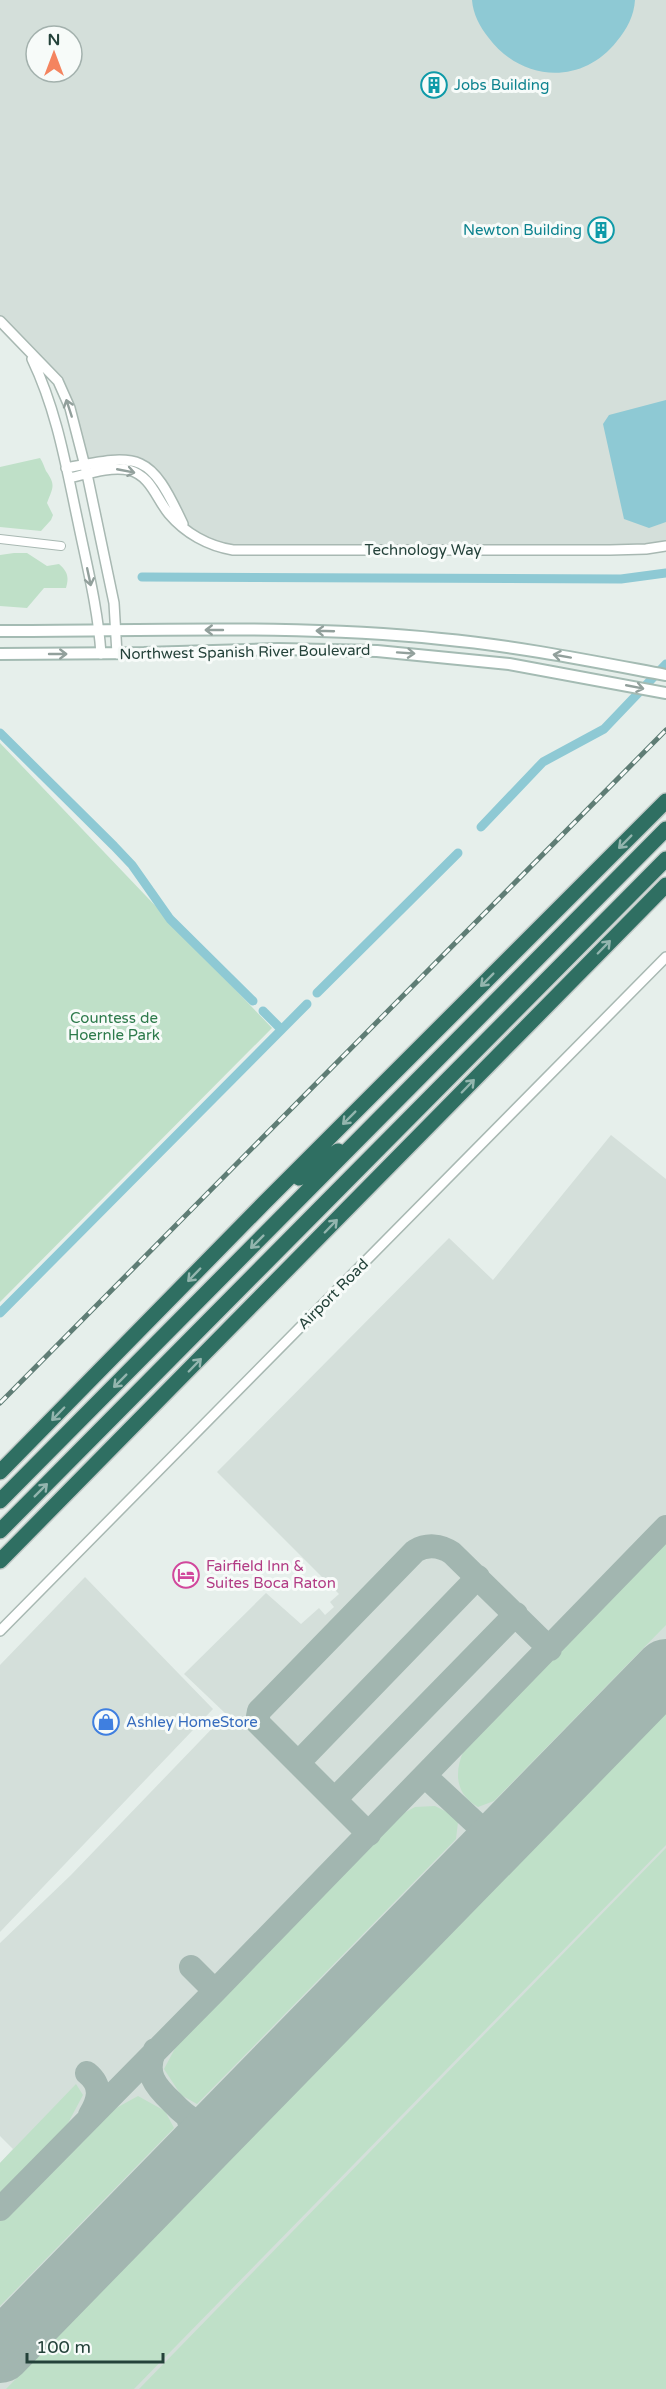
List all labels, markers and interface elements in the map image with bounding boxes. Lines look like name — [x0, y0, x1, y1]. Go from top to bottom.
north arrow — [24, 24, 84, 84]
text: N — [48, 30, 60, 50]
building icon: Jobs Building — [419, 70, 449, 100]
place label: Jobs Building — [454, 76, 549, 94]
building icon: Newton Building — [586, 215, 616, 245]
place label: Newton Building — [463, 221, 582, 239]
one-way arrow — [63, 399, 74, 418]
one-way arrow — [116, 466, 135, 477]
street label: Technology Way — [364, 541, 482, 559]
one-way arrow — [84, 567, 96, 586]
one-way arrow — [205, 625, 225, 636]
one-way arrow — [315, 626, 335, 637]
street label: Northwest Spanish River Boulevard — [119, 641, 371, 663]
one-way arrow — [48, 648, 68, 660]
one-way arrow — [396, 648, 416, 659]
one-way arrow — [553, 650, 572, 661]
one-way arrow — [625, 682, 644, 693]
one-way arrow — [617, 835, 632, 850]
one-way arrow — [597, 940, 612, 955]
one-way arrow — [479, 973, 494, 988]
park label: Countess de Hoernle Park — [68, 1009, 160, 1044]
one-way arrow — [460, 1079, 475, 1094]
one-way arrow — [342, 1111, 356, 1126]
one-way arrow — [324, 1218, 339, 1233]
one-way arrow — [250, 1235, 264, 1250]
street label: Airport Road — [294, 1255, 372, 1333]
one-way arrow — [187, 1267, 201, 1282]
one-way arrow — [187, 1357, 202, 1372]
one-way arrow — [112, 1373, 127, 1388]
one-way arrow — [50, 1407, 65, 1422]
one-way arrow — [34, 1482, 48, 1497]
place label: Fairfield Inn & Suites Boca Raton — [206, 1557, 336, 1592]
hotel icon: Fairfield Inn & Suites Boca Raton — [171, 1560, 201, 1590]
shop icon: Ashley HomeStore — [91, 1707, 121, 1737]
place label: Ashley HomeStore — [126, 1713, 258, 1731]
scale bar — [27, 2326, 164, 2364]
text: 100 m — [36, 2336, 91, 2358]

